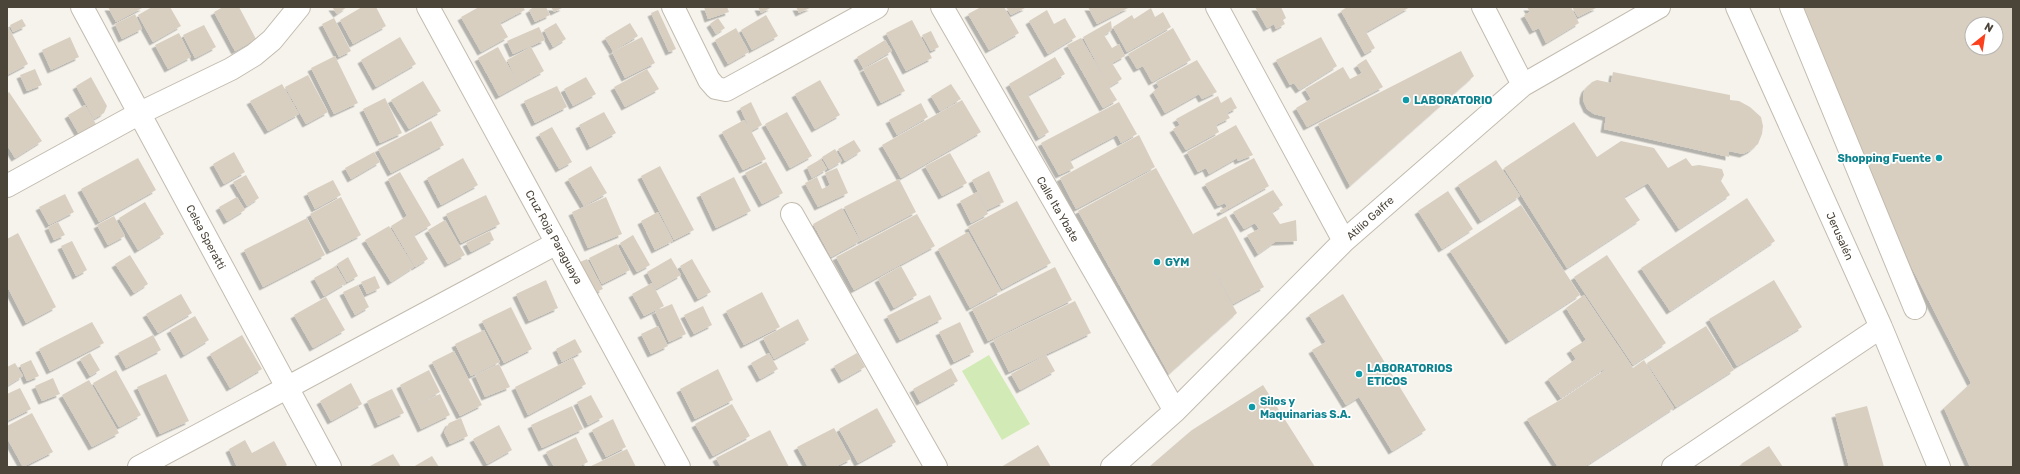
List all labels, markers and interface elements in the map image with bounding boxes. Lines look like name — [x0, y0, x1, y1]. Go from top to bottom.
north arrow — [1964, 16, 2004, 56]
text: N — [1982, 20, 1995, 35]
place label: LABORATORIO — [1414, 94, 1493, 107]
marker: LABORATORIO — [1401, 95, 1411, 105]
place label: Shopping Fuente — [1837, 152, 1931, 165]
marker: Shopping Fuente — [1934, 153, 1944, 163]
street label: Calle Ita Ybate — [1034, 174, 1082, 244]
street label: Cruz Roja Paraguaya — [522, 188, 585, 287]
street label: Atilio Galfre — [1344, 194, 1397, 243]
street label: Celsa Speratti — [183, 203, 228, 272]
street label: Jerusalén — [1823, 210, 1856, 262]
place label: GYM — [1165, 256, 1189, 269]
marker: GYM — [1152, 257, 1162, 267]
place label: LABORATORIOS ETICOS — [1367, 362, 1453, 388]
marker: LABORATORIOS ETICOS — [1354, 369, 1364, 379]
place label: Silos y Maquinarias S.A. — [1260, 395, 1351, 421]
marker: Silos y Maquinarias S.A. — [1247, 402, 1257, 412]

